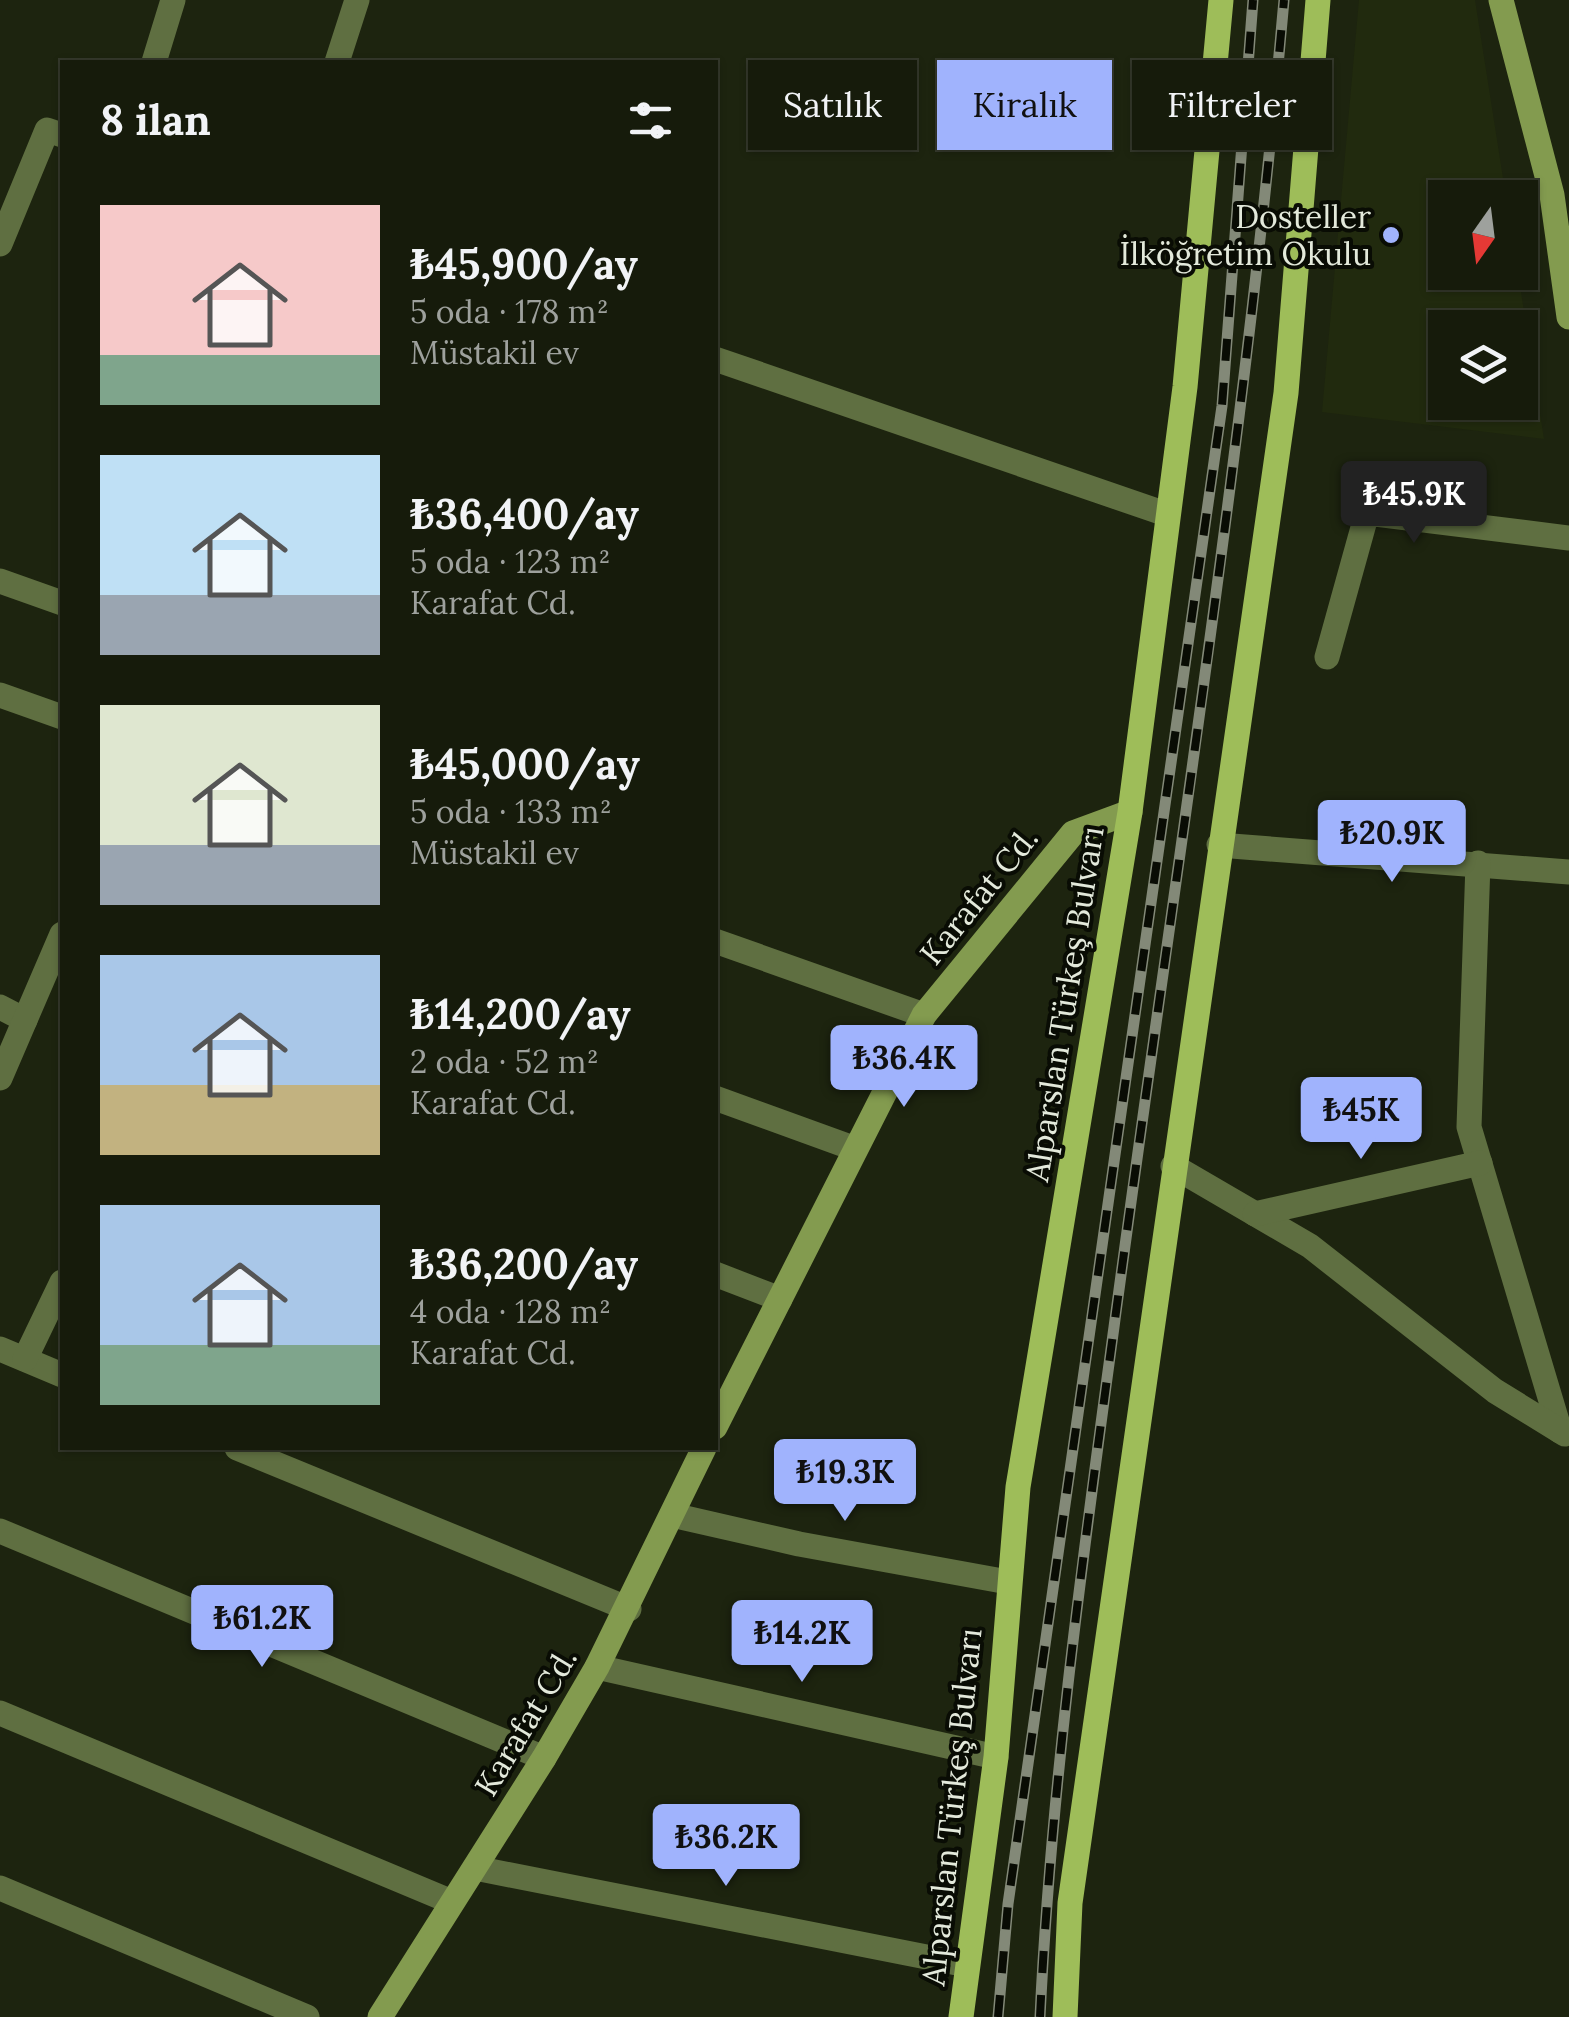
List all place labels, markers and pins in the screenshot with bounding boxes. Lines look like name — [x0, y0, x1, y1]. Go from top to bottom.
place label: Dosteller İlköğretim Okulu — [1120, 196, 1371, 274]
marker: Dosteller İlköğretim Okulu — [1380, 224, 1402, 246]
pin: ₺45.9K — [1333, 461, 1495, 546]
pin: ₺20.9K — [1311, 800, 1473, 885]
pin: ₺36.4K — [823, 1025, 985, 1110]
pin: ₺45K — [1302, 1077, 1420, 1162]
pin: ₺19.3K — [764, 1439, 926, 1524]
pin: ₺61.2K — [181, 1585, 343, 1670]
pin: ₺14.2K — [721, 1600, 883, 1685]
pin: ₺36.2K — [645, 1804, 807, 1889]

